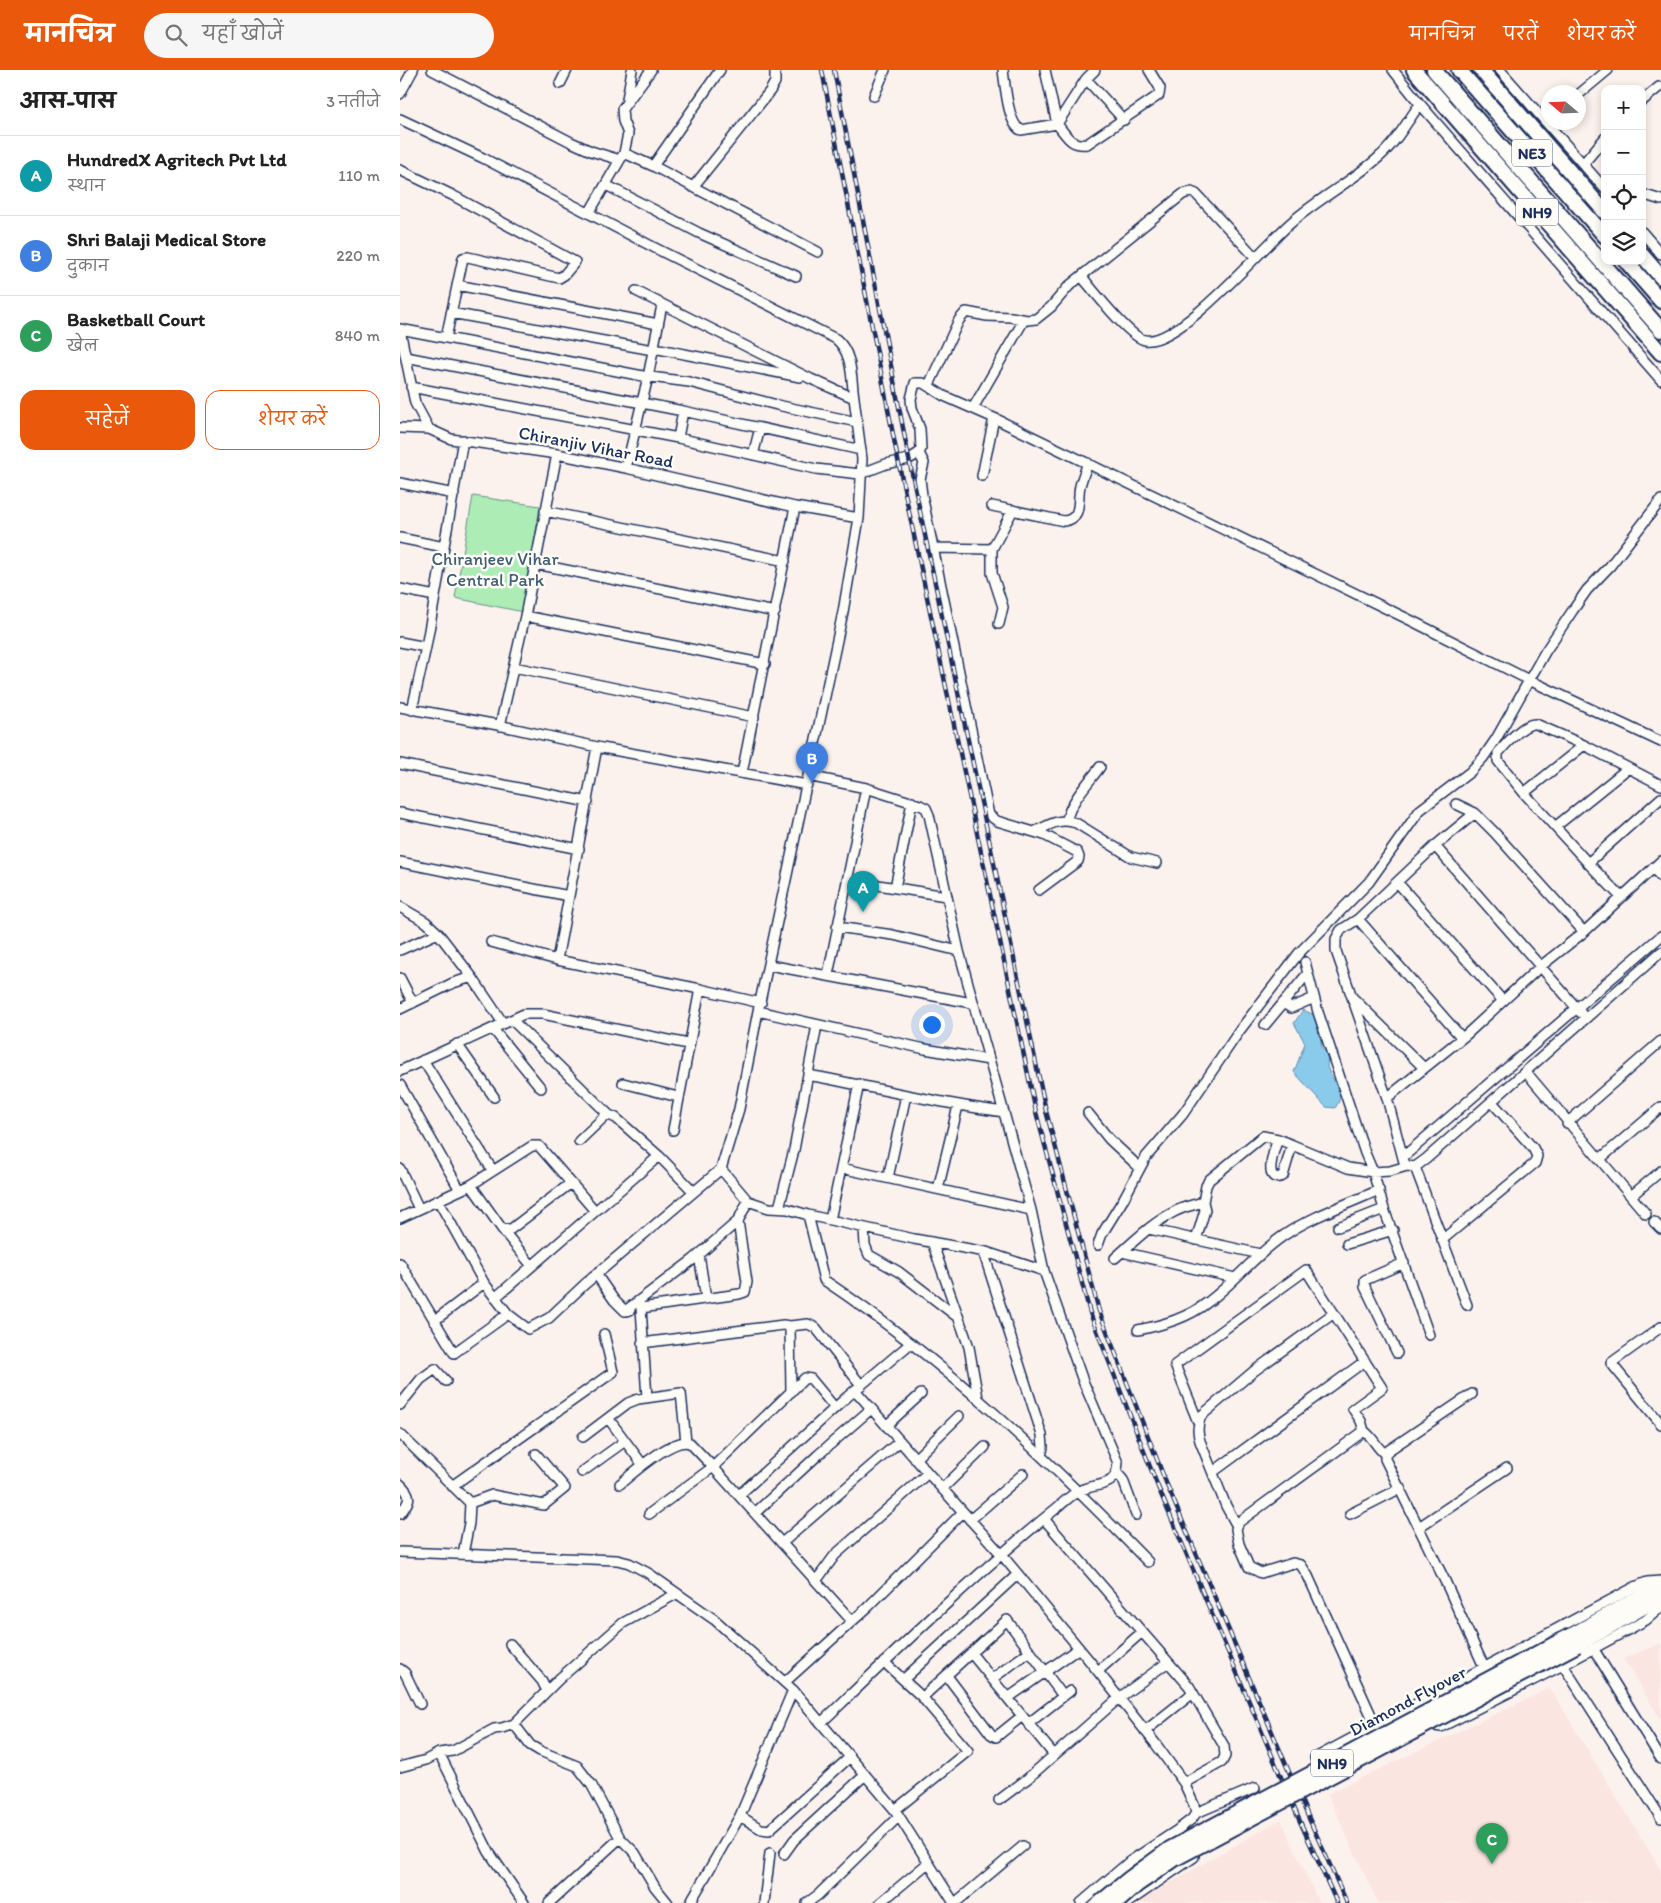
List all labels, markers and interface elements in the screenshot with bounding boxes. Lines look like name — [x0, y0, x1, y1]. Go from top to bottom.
search box — [144, 13, 494, 58]
text: मानचित्र — [25, 19, 114, 48]
icon: search — [162, 21, 190, 49]
text: यहाँ खोजें — [202, 22, 283, 45]
text: मानचित्र — [1409, 23, 1475, 45]
text: परतें — [1503, 23, 1539, 45]
text: शेयर करें — [1567, 23, 1636, 45]
north arrow — [1541, 85, 1586, 130]
map controls — [1601, 85, 1646, 265]
button: + — [1601, 85, 1646, 130]
text: आस-पास — [20, 88, 116, 113]
text: 3 नतीजे — [326, 92, 380, 111]
button: − — [1601, 130, 1646, 175]
road number: NE3 — [1512, 140, 1552, 166]
text: HundredX Agritech Pvt Ltd — [67, 148, 287, 171]
text: A — [31, 166, 41, 185]
text: 110 m — [338, 166, 380, 185]
button: locate — [1601, 175, 1646, 220]
text: स्थान — [67, 176, 105, 195]
road number: NH9 — [1516, 198, 1558, 226]
button: layers — [1601, 220, 1646, 265]
text: Shri Balaji Medical Store — [67, 228, 266, 251]
text: B — [31, 246, 41, 265]
text: 220 m — [336, 246, 380, 265]
text: दुकान — [67, 256, 109, 275]
text: Basketball Court — [67, 308, 205, 331]
text: C — [31, 326, 41, 345]
text: 840 m — [335, 326, 380, 345]
text: खेल — [67, 336, 98, 355]
button: सहेजें — [20, 390, 195, 450]
button: शेयर करें — [205, 390, 380, 450]
street label: Chiranjiv Vihar Road — [517, 421, 676, 473]
park label: Chiranjeev Vihar Central Park — [431, 548, 559, 591]
pin: B — [796, 742, 828, 783]
pin: A — [847, 871, 879, 912]
your location — [919, 1012, 945, 1038]
street label: Diamond Flyover — [1346, 1661, 1471, 1741]
road number: NH9 — [1311, 1750, 1353, 1776]
pin: C — [1476, 1823, 1508, 1864]

